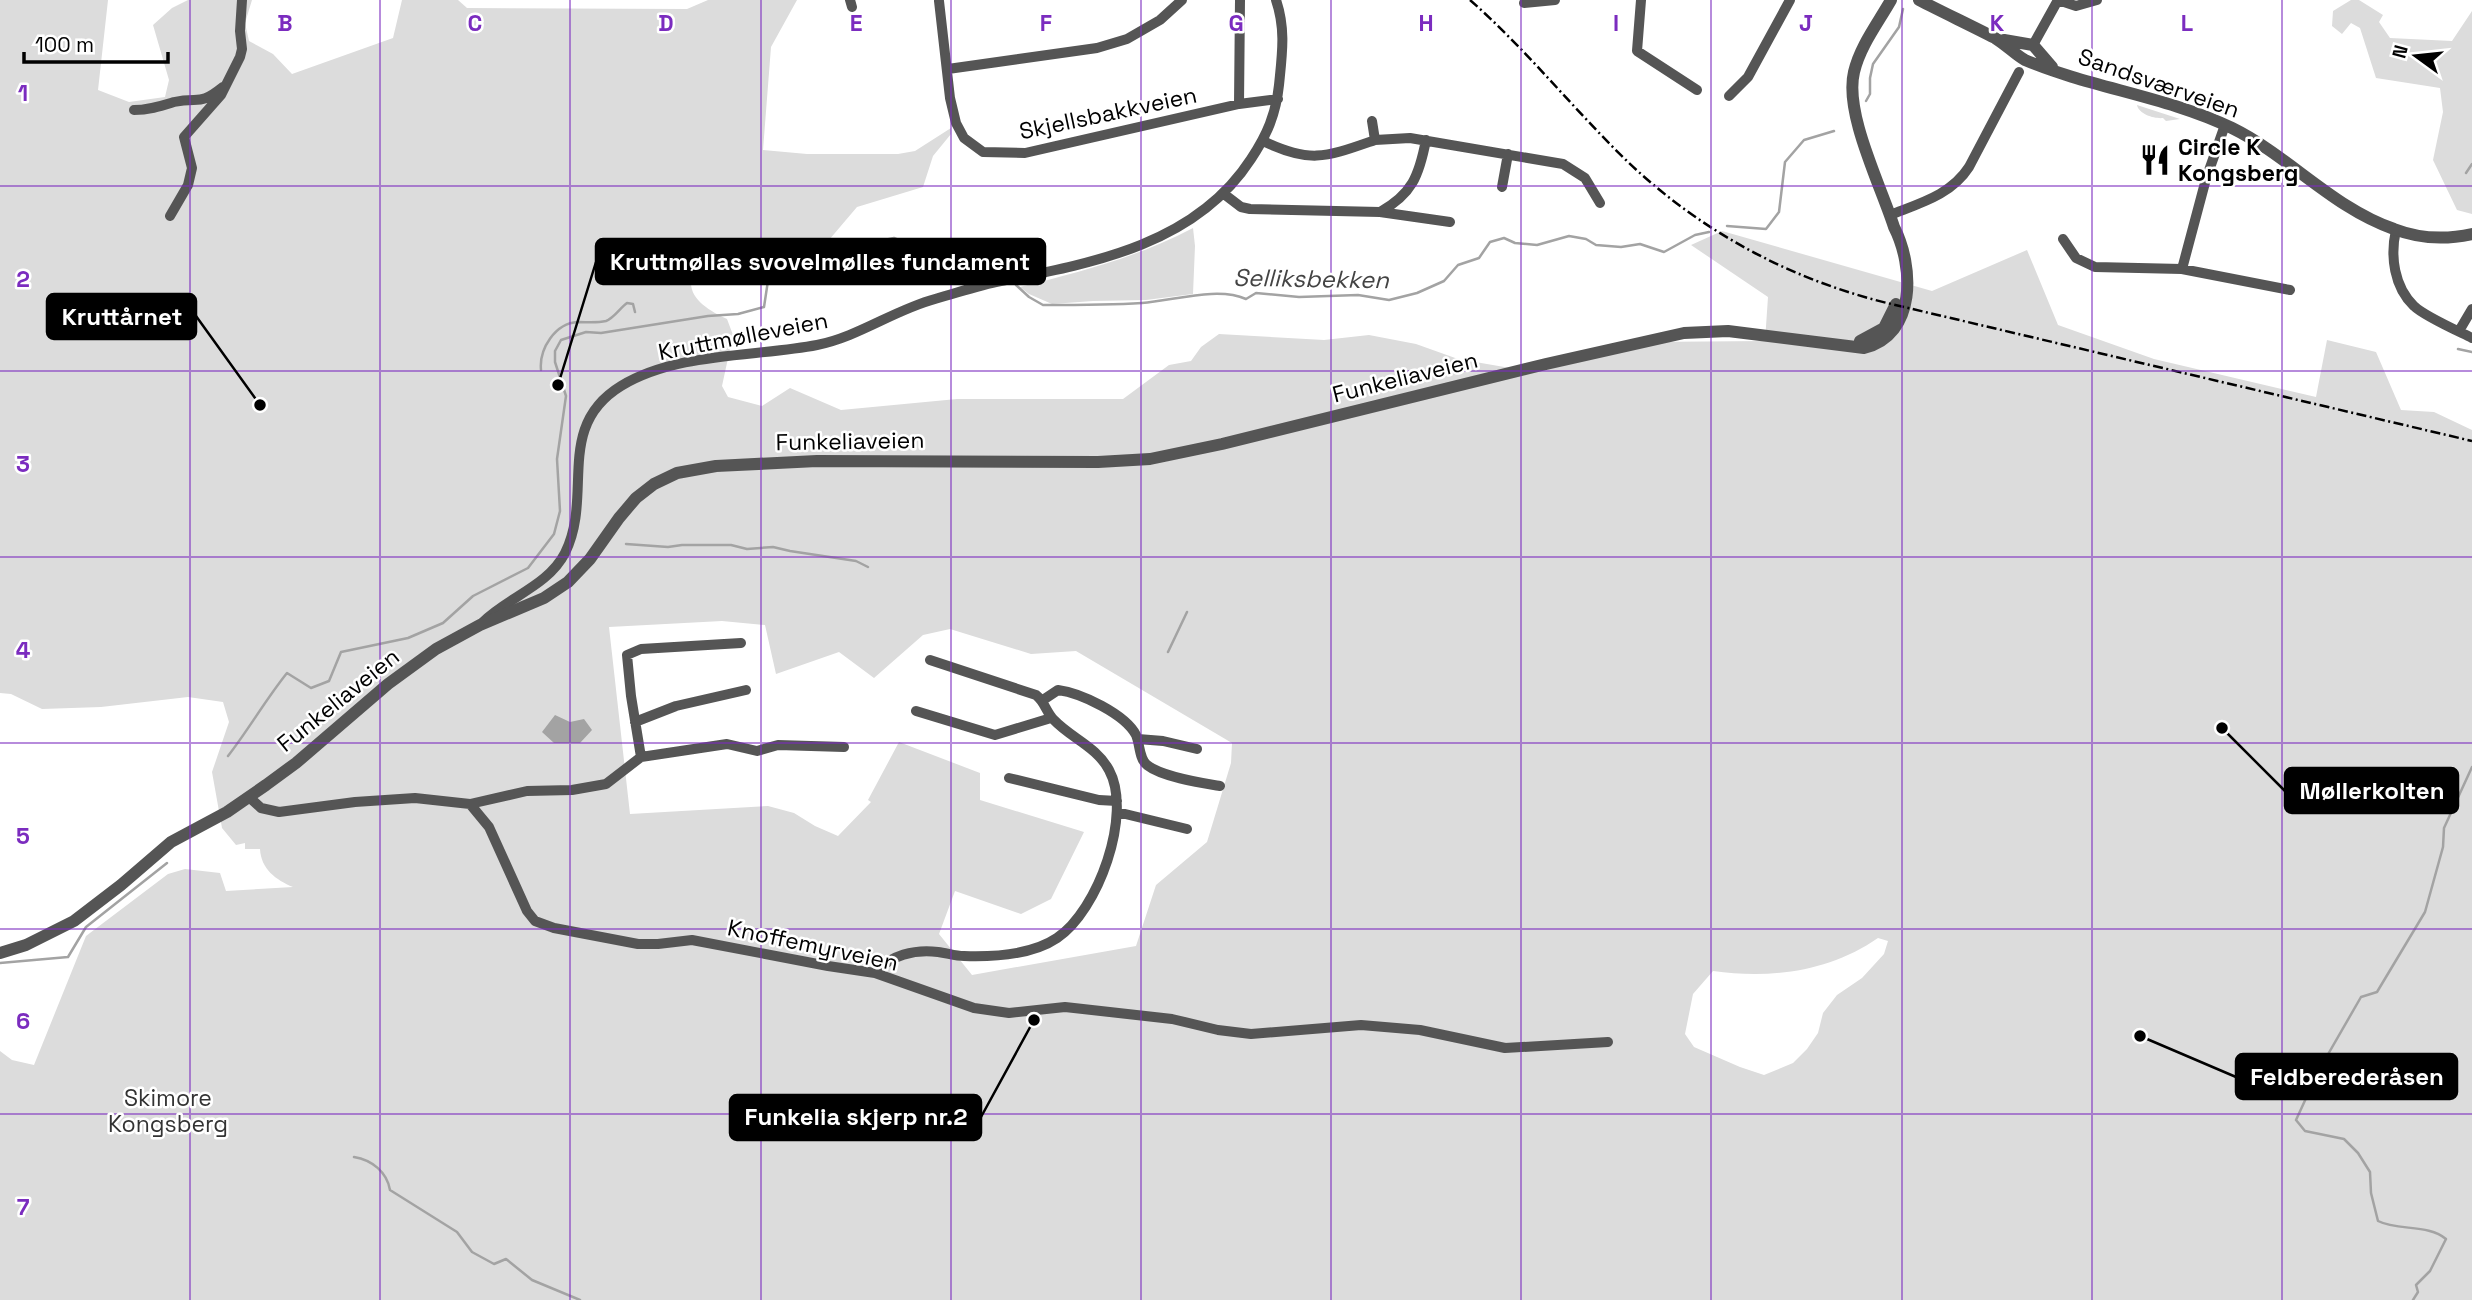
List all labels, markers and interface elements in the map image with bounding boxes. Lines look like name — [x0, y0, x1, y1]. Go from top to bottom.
text: B — [277, 8, 293, 38]
text: C — [468, 8, 482, 38]
text: D — [658, 8, 674, 38]
text: E — [850, 8, 862, 38]
text: F — [1040, 8, 1052, 38]
text: G — [1228, 8, 1244, 38]
text: H — [1418, 8, 1434, 38]
text: I — [1613, 8, 1619, 38]
text: J — [1799, 8, 1813, 38]
text: K — [1990, 8, 2005, 38]
text: L — [2181, 8, 2193, 38]
scale bar — [24, 21, 168, 65]
north arrow — [2381, 21, 2451, 91]
text: 100 m — [35, 31, 94, 58]
street label: Sandsværveien — [2074, 41, 2244, 125]
text: N — [2386, 42, 2414, 61]
text: 1 — [18, 78, 28, 108]
street label: Skjellsbakkveien — [1016, 80, 1200, 146]
place label: Circle K Kongsberg — [2178, 132, 2298, 188]
restaurant icon: Circle K Kongsberg — [2138, 143, 2172, 177]
callout: Kruttmøllas svovelmølles fundament — [596, 239, 1045, 284]
text: Kruttmøllas svovelmølles fundament — [610, 246, 1030, 277]
water label: Selliksbekken — [1233, 262, 1390, 295]
text: 2 — [16, 264, 30, 294]
callout: Kruttårnet — [47, 294, 196, 339]
text: Kruttårnet — [62, 301, 182, 332]
street label: Kruttmølleveien — [656, 305, 830, 367]
street label: Funkeliaveien — [1329, 344, 1481, 410]
street label: Funkeliaveien — [775, 425, 925, 457]
text: 3 — [16, 449, 30, 479]
text: 4 — [16, 635, 31, 665]
street label: Funkeliaveien — [271, 642, 405, 758]
callout: Møllerkolten — [2285, 768, 2458, 813]
text: Møllerkolten — [2299, 775, 2445, 806]
text: 5 — [16, 821, 30, 851]
street label: Knoffemyrveien — [725, 912, 901, 978]
text: 6 — [16, 1006, 30, 1036]
callout: Feldberederåsen — [2236, 1054, 2457, 1099]
text: Feldberederåsen — [2250, 1061, 2444, 1092]
park label: Skimore Kongsberg — [108, 1083, 228, 1139]
callout: Funkelia skjerp nr.2 — [730, 1095, 981, 1140]
text: Funkelia skjerp nr.2 — [745, 1101, 967, 1132]
text: 7 — [17, 1192, 30, 1222]

